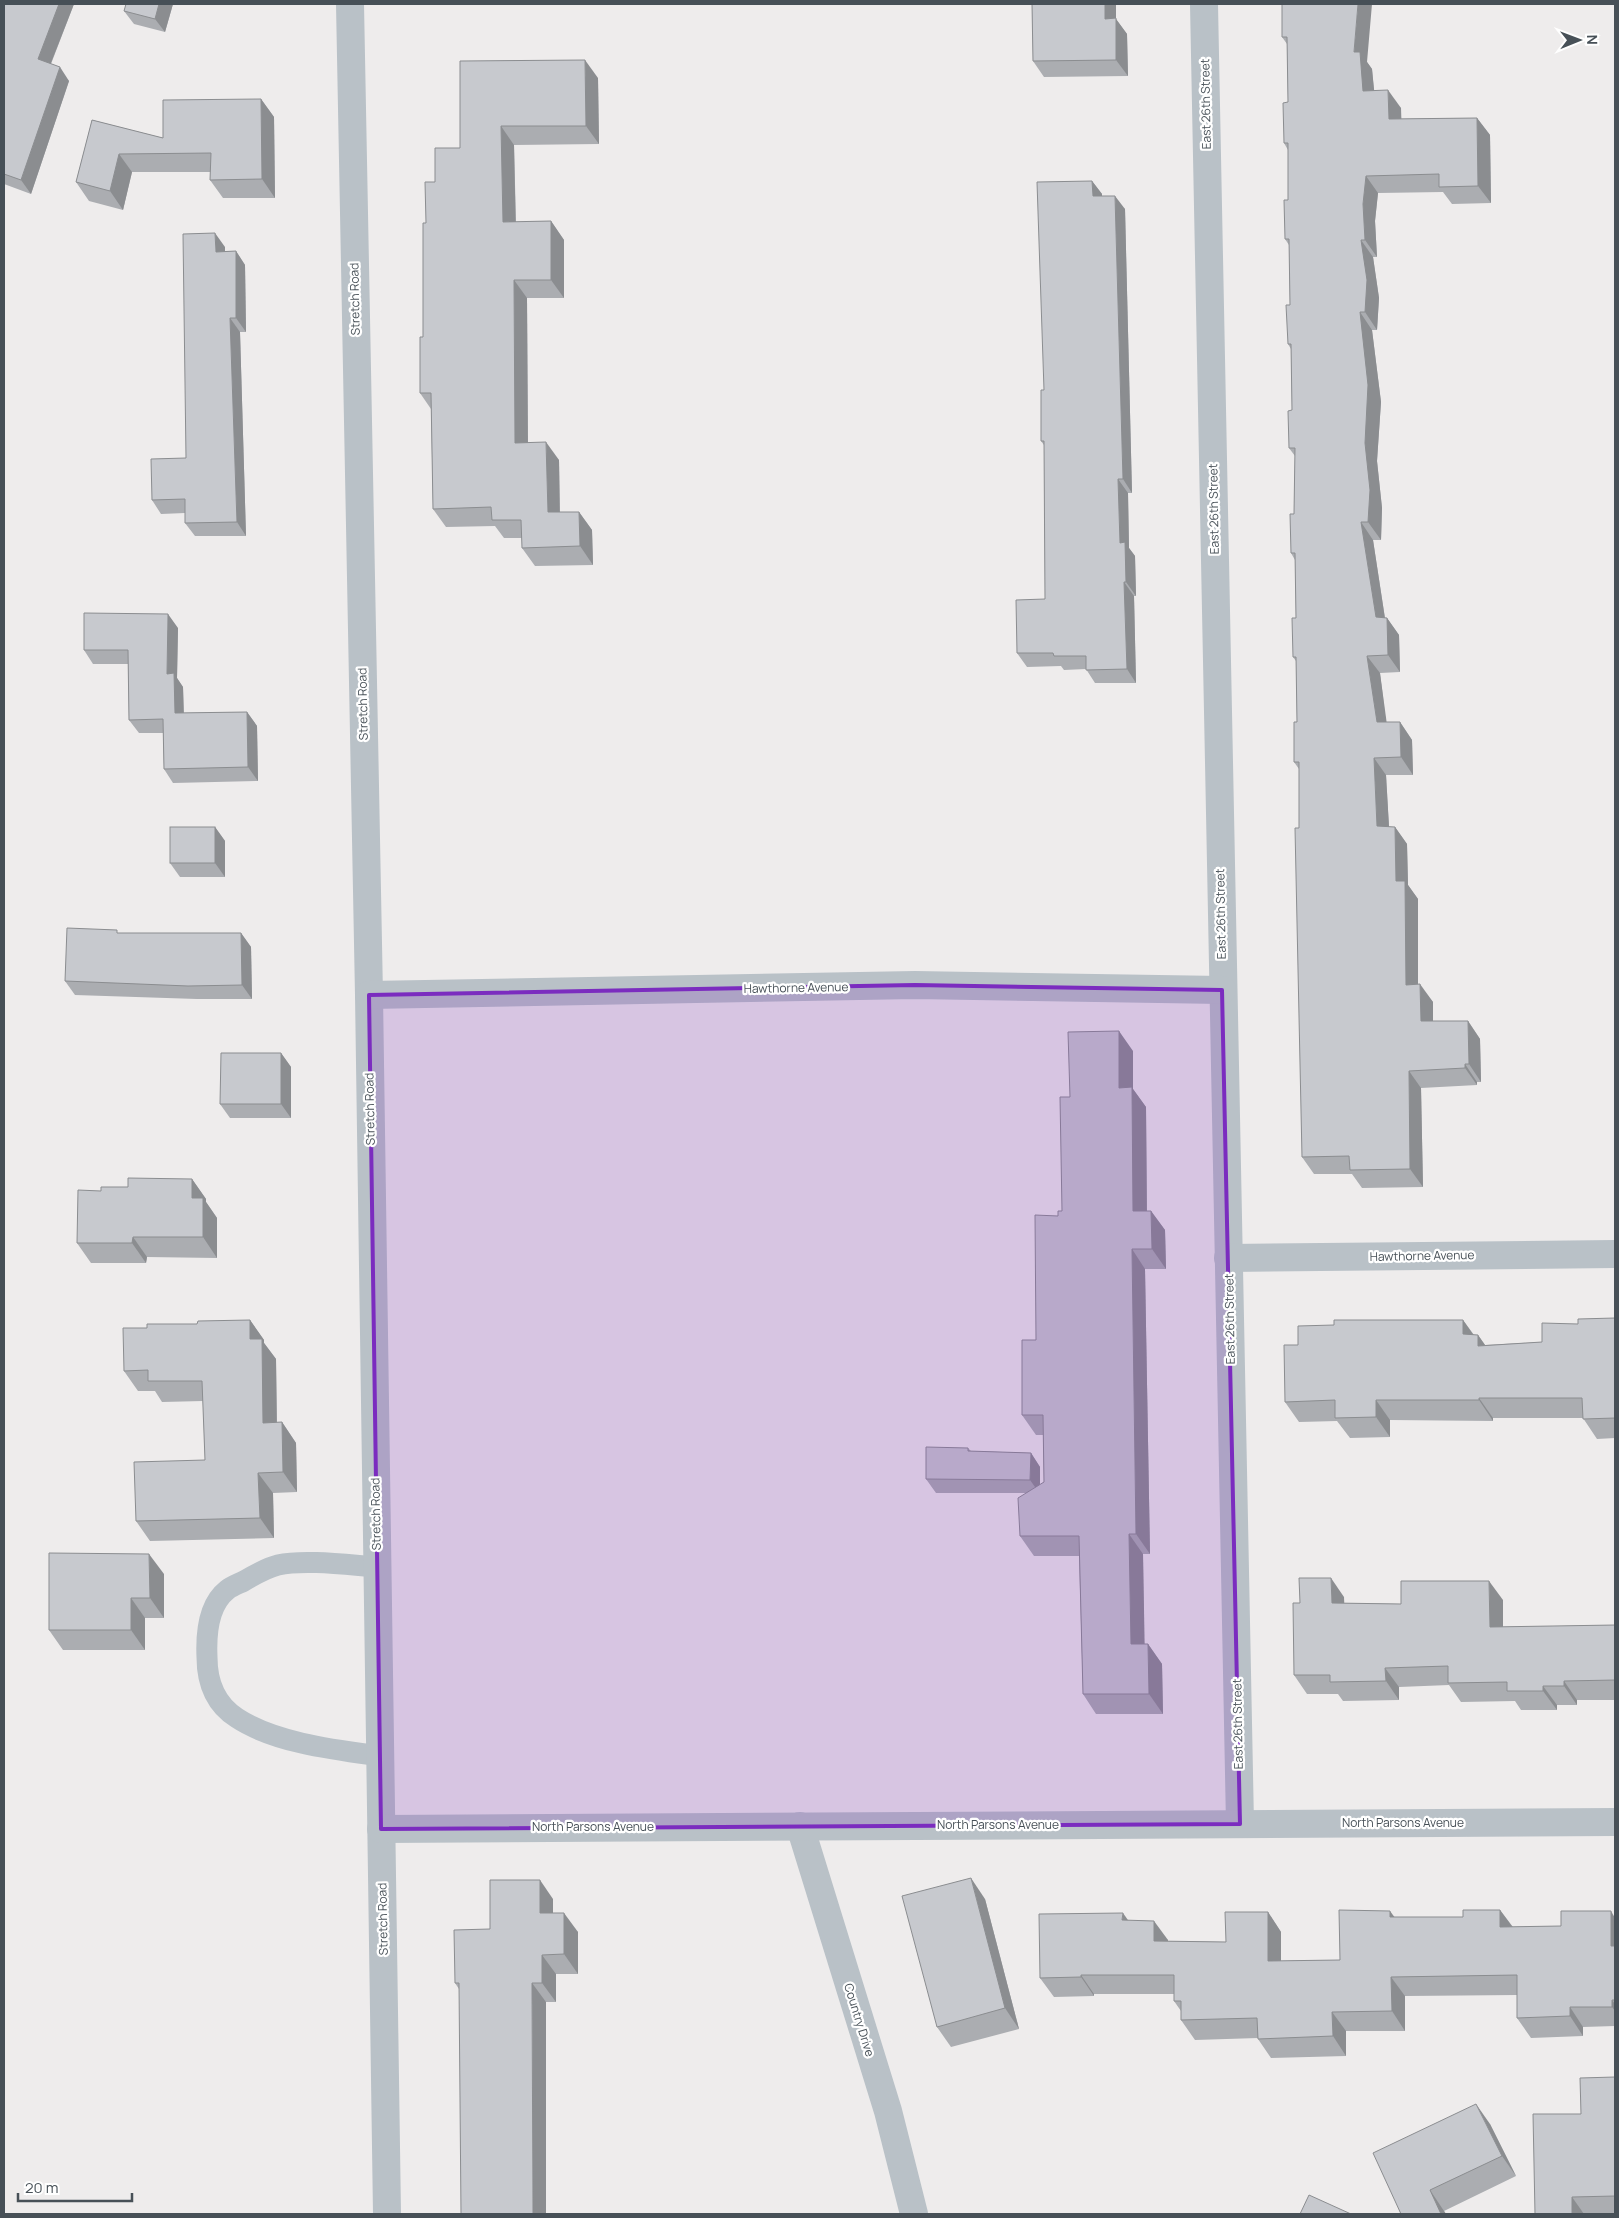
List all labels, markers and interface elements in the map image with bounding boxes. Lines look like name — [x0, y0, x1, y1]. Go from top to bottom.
north arrow — [1554, 15, 1604, 65]
text: N — [1583, 35, 1602, 45]
street label: East 26th Street — [1196, 58, 1215, 150]
street label: Stretch Road — [345, 263, 364, 335]
street label: East 26th Street — [1204, 463, 1223, 555]
street label: Stretch Road — [353, 668, 372, 740]
street label: East 26th Street — [1211, 868, 1230, 960]
street label: Hawthorne Avenue — [743, 978, 849, 997]
street label: Stretch Road — [360, 1073, 379, 1145]
street label: Hawthorne Avenue — [1369, 1246, 1475, 1265]
street label: East 26th Street — [1220, 1273, 1239, 1365]
street label: Stretch Road — [366, 1478, 385, 1550]
street label: East 26th Street — [1228, 1678, 1247, 1770]
street label: North Parsons Avenue — [1342, 1814, 1464, 1831]
street label: North Parsons Avenue — [937, 1816, 1059, 1833]
street label: North Parsons Avenue — [532, 1818, 654, 1835]
street label: Stretch Road — [373, 1883, 392, 1955]
street label: Country Drive — [840, 1981, 879, 2059]
scale bar — [18, 2170, 131, 2202]
text: 20 m — [25, 2177, 58, 2198]

